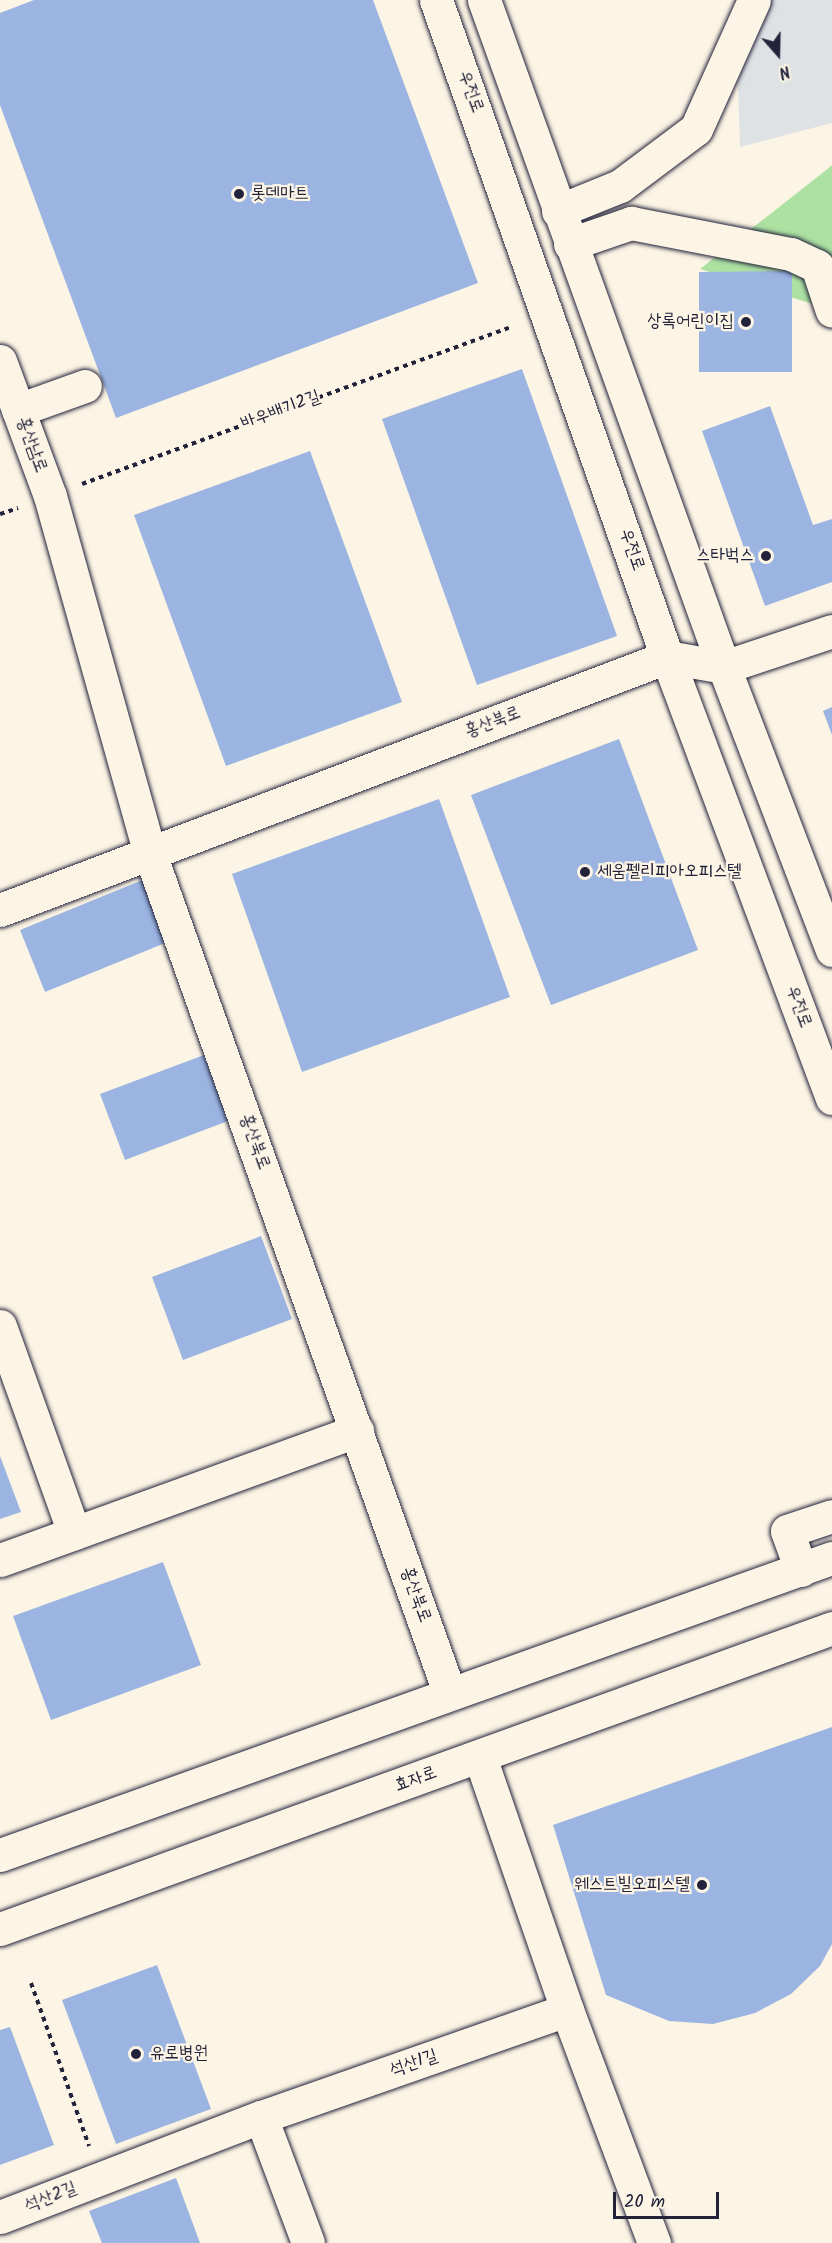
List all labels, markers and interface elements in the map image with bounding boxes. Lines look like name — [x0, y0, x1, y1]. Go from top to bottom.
north arrow — [748, 24, 808, 84]
text: N — [775, 58, 793, 85]
street label: 우전로 — [452, 68, 488, 116]
place label: 롯데마트 — [251, 183, 309, 205]
marker: 롯데마트 — [232, 187, 246, 201]
place label: 상록어린이집 — [647, 311, 734, 333]
marker: 상록어린이집 — [739, 315, 753, 329]
street label: 바우배기2길 — [238, 387, 324, 435]
street label: 홍산남로 — [11, 414, 51, 476]
street label: 우전로 — [614, 526, 648, 574]
place label: 스타벅스 — [696, 545, 754, 567]
marker: 스타벅스 — [759, 549, 773, 563]
street label: 홍산북로 — [462, 703, 524, 743]
place label: 세움펠리피아오피스텔 — [597, 861, 742, 883]
marker: 세움펠리피아오피스텔 — [578, 865, 592, 879]
street label: 우전로 — [780, 983, 816, 1031]
street label: 홍산북로 — [234, 1111, 274, 1173]
street label: 홍산북로 — [395, 1564, 435, 1626]
street label: 효자로 — [392, 1762, 440, 1798]
place label: 웨스트빌오피스텔 — [574, 1874, 690, 1896]
marker: 웨스트빌오피스텔 — [695, 1878, 709, 1892]
place label: 유로병원 — [150, 2043, 208, 2065]
marker: 유로병원 — [127, 2045, 145, 2063]
street label: 석산1길 — [387, 2046, 441, 2082]
street label: 석산2길 — [22, 2178, 80, 2218]
scale bar — [616, 2180, 722, 2218]
text: 20 m — [624, 2188, 665, 2217]

